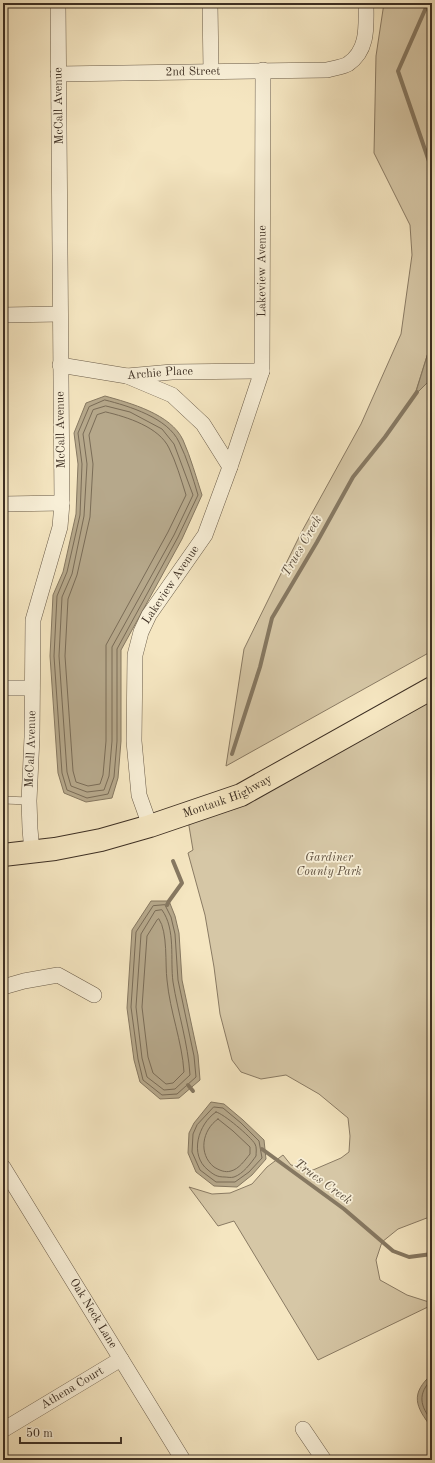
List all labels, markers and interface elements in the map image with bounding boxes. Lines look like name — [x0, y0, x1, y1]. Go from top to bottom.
street label: 2nd Street — [165, 66, 221, 78]
street label: McCall Avenue — [52, 67, 66, 145]
street label: Lakeview Avenue — [256, 225, 268, 317]
street label: Archie Place — [127, 366, 194, 382]
street label: McCall Avenue — [54, 391, 68, 469]
water label: Trues Creek — [279, 513, 325, 579]
street label: Lakeview Avenue — [140, 543, 202, 626]
street label: McCall Avenue — [24, 710, 38, 788]
street label: Montauk Highway — [181, 773, 275, 820]
park label: Gardiner County Park — [296, 852, 362, 878]
water label: Trues Creek — [292, 1157, 354, 1207]
street label: Oak Neck Lane — [67, 1276, 119, 1351]
street label: Athena Court — [39, 1365, 106, 1412]
scale bar — [20, 1419, 121, 1445]
text: 50 m — [26, 1427, 53, 1440]

